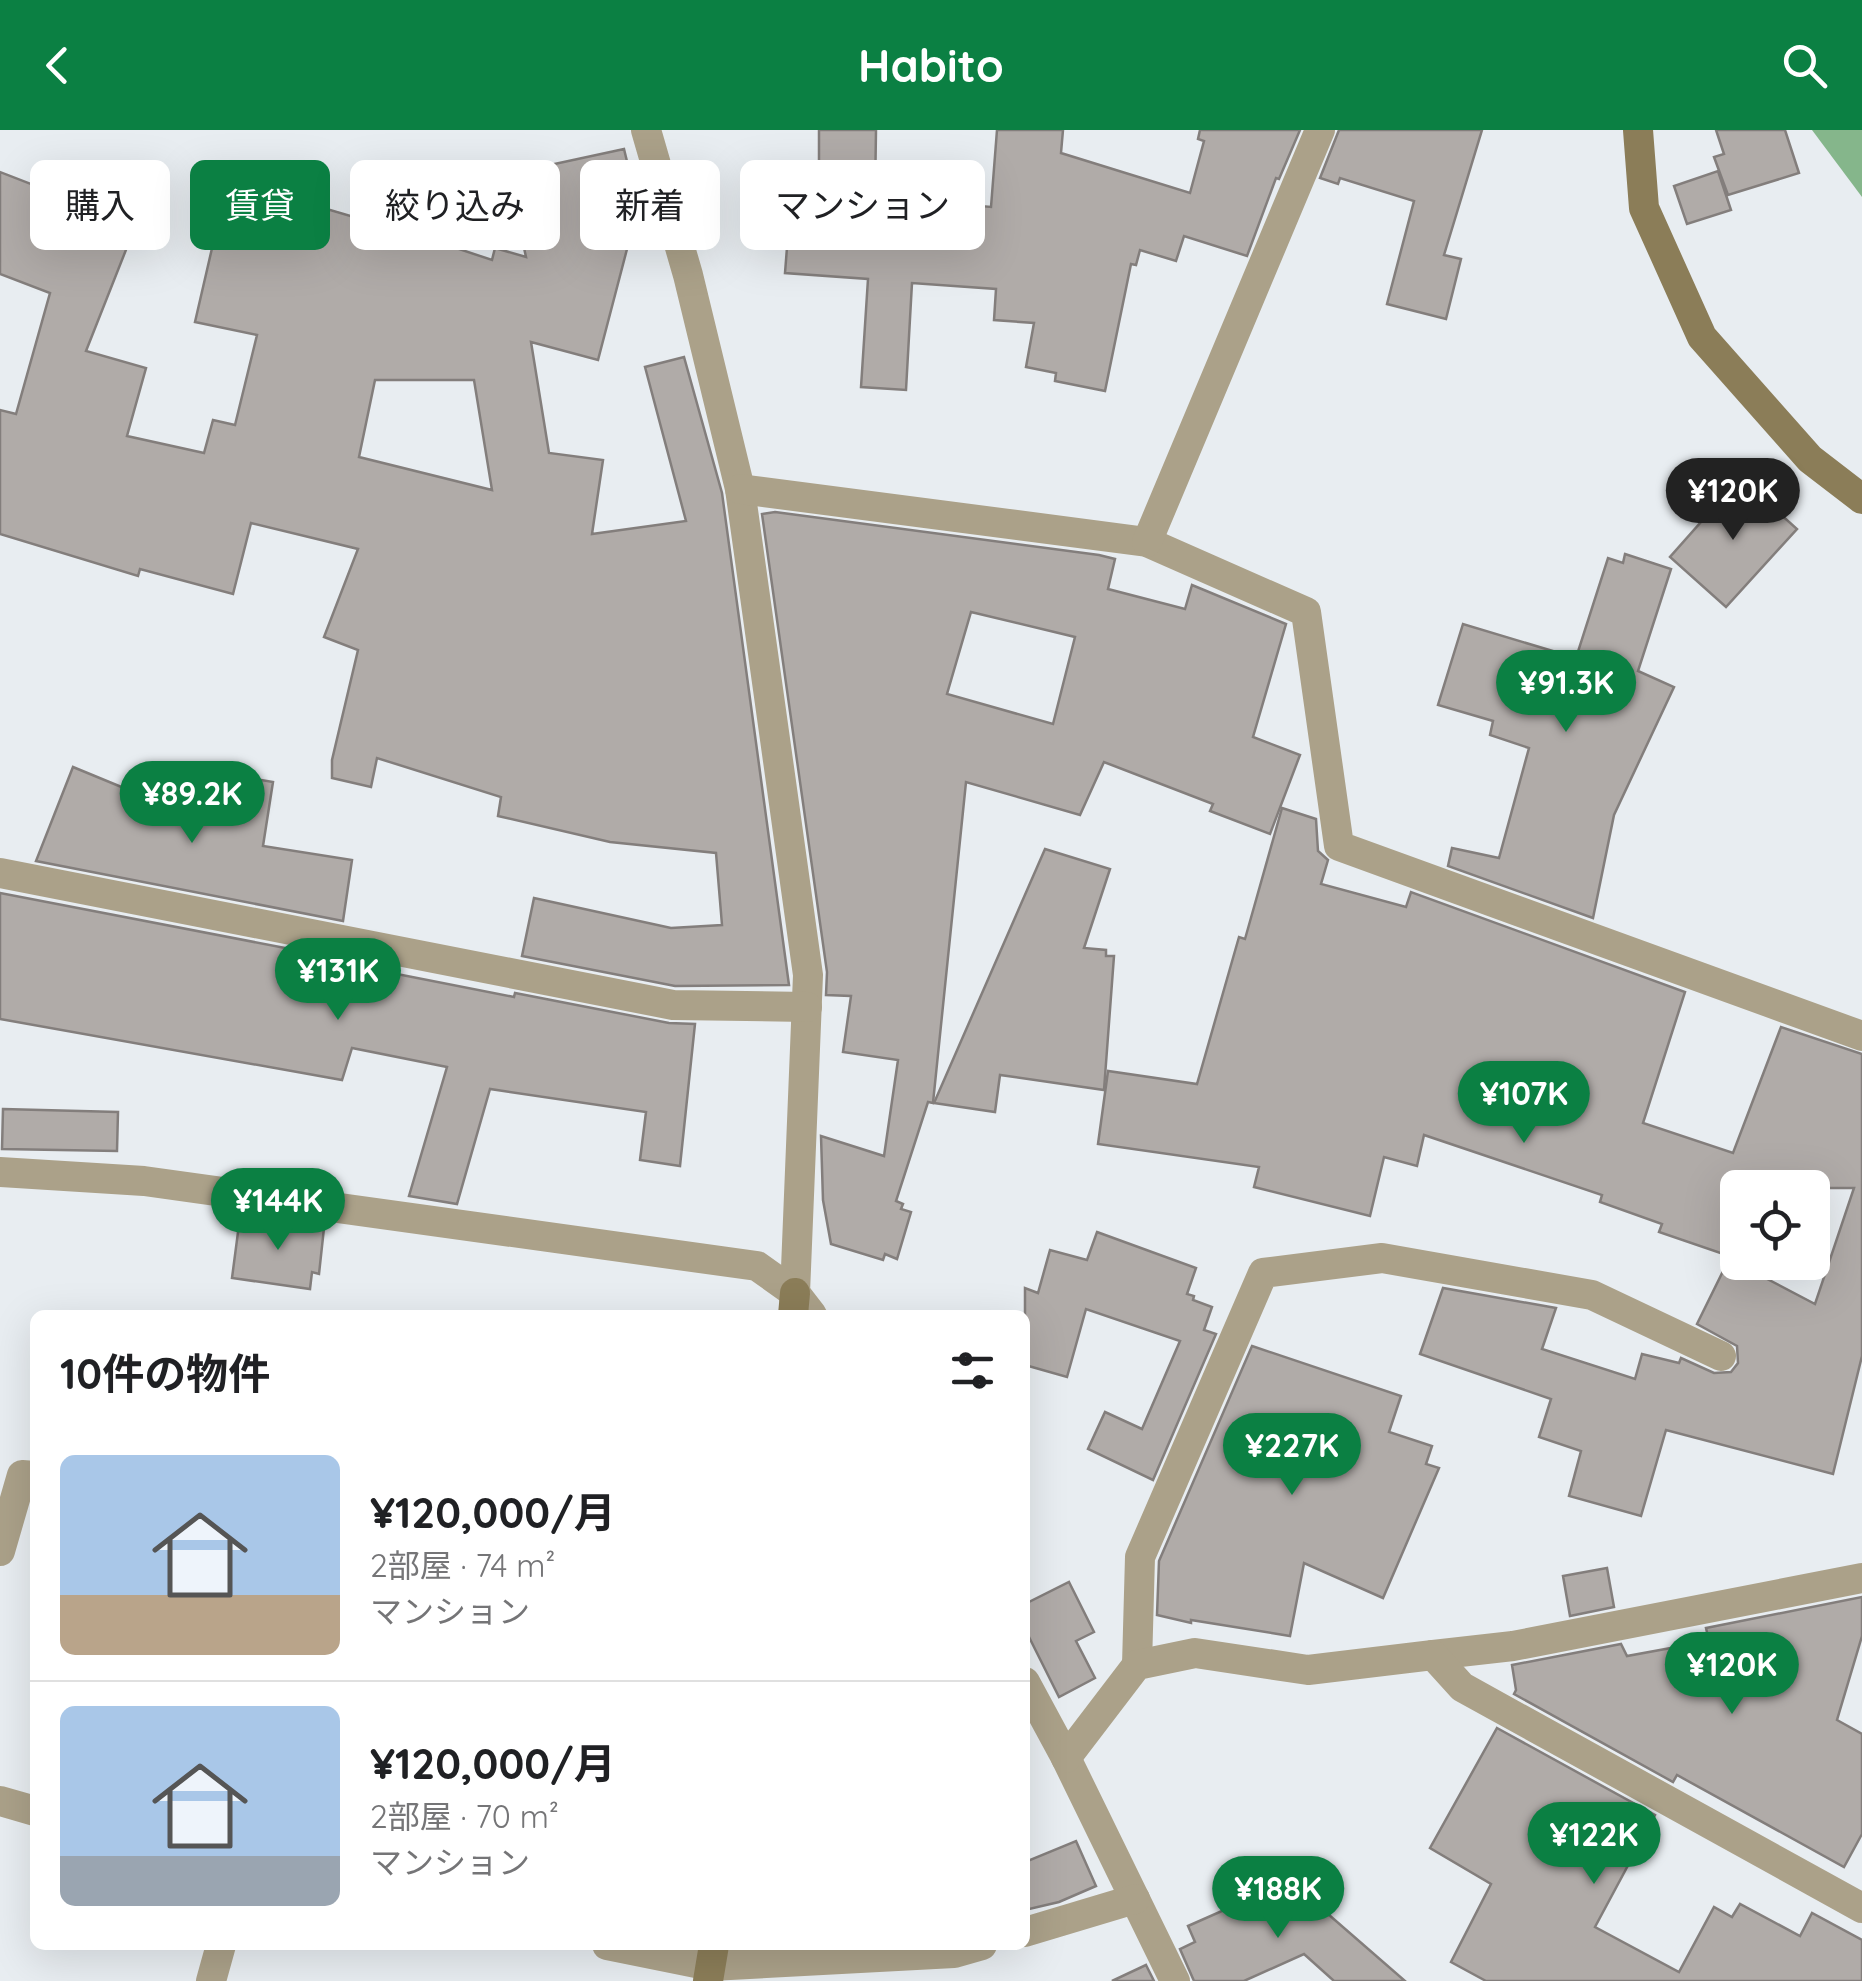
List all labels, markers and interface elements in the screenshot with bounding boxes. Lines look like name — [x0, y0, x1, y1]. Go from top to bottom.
text: Habito — [858, 37, 1004, 93]
icon: back — [30, 38, 85, 93]
icon: search — [1777, 38, 1832, 93]
chip: 購入 — [30, 160, 170, 250]
chip: 賃貸 — [190, 160, 330, 250]
chip: 絞り込み — [350, 160, 560, 250]
chip: 新着 — [580, 160, 720, 250]
chip: マンション — [740, 160, 985, 250]
pin: ¥120K — [1663, 458, 1803, 543]
text: ¥120K — [1688, 470, 1778, 510]
pin: ¥91.3K — [1485, 650, 1647, 735]
text: ¥91.3K — [1518, 662, 1614, 702]
pin: ¥89.2K — [111, 761, 273, 846]
text: ¥89.2K — [142, 773, 242, 813]
pin: ¥131K — [268, 938, 408, 1023]
text: ¥131K — [297, 950, 379, 990]
pin: ¥107K — [1454, 1061, 1594, 1146]
text: ¥107K — [1480, 1073, 1568, 1113]
pin: ¥144K — [208, 1168, 348, 1253]
map controls — [1720, 1170, 1830, 1280]
button: locate — [1720, 1170, 1830, 1280]
text: ¥144K — [233, 1180, 323, 1220]
icon: filters — [945, 1343, 1000, 1398]
text: 10件の物件 — [60, 1347, 270, 1400]
pin: ¥227K — [1222, 1413, 1362, 1498]
text: ¥227K — [1245, 1425, 1339, 1465]
text: ¥120,000/月 — [370, 1486, 616, 1539]
icon: home — [140, 1495, 260, 1615]
text: 2部屋 · 74 m² — [370, 1545, 556, 1585]
text: マンション — [370, 1591, 530, 1631]
pin: ¥120K — [1662, 1632, 1802, 1717]
text: ¥120K — [1687, 1644, 1777, 1684]
text: ¥120,000/月 — [370, 1737, 616, 1790]
icon: home — [140, 1746, 260, 1866]
text: 2部屋 · 70 m² — [370, 1796, 559, 1836]
pin: ¥122K — [1524, 1802, 1664, 1887]
text: ¥122K — [1550, 1814, 1638, 1854]
text: マンション — [370, 1842, 530, 1882]
pin: ¥188K — [1208, 1856, 1348, 1941]
text: ¥188K — [1234, 1868, 1322, 1908]

